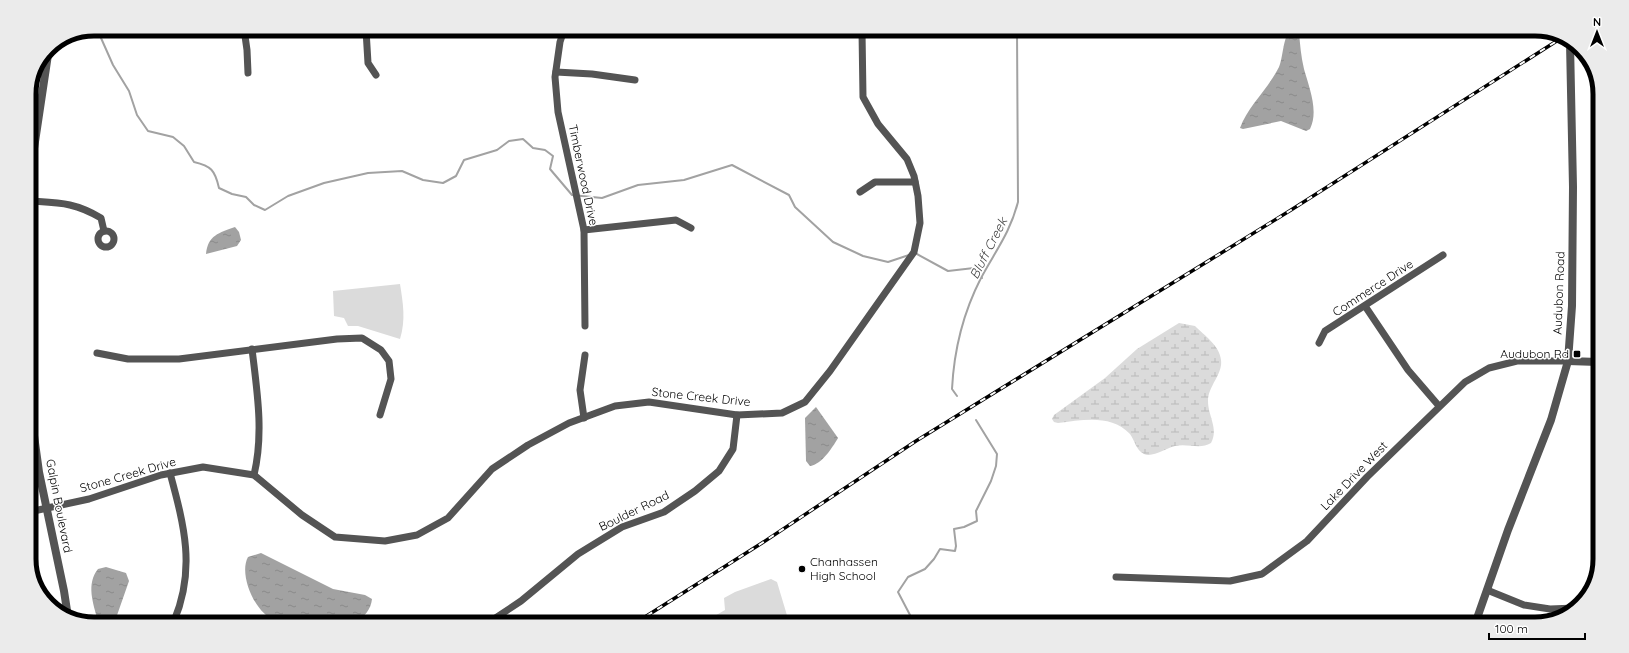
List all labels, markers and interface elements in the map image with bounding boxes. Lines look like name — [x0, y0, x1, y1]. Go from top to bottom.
north arrow — [1577, 12, 1617, 52]
text: N — [1593, 15, 1601, 29]
street label: Timberwood Drive — [565, 123, 602, 227]
water label: Bluff Creek — [966, 214, 1011, 281]
street label: Audubon Road — [1550, 251, 1567, 335]
street label: Commerce Drive — [1330, 256, 1416, 319]
place label: Audubon Rd — [1500, 346, 1569, 361]
marker: Audubon Rd — [1572, 349, 1582, 359]
street label: Stone Creek Drive — [651, 384, 751, 409]
street label: Lake Drive West — [1317, 438, 1390, 513]
street label: Stone Creek Drive — [78, 454, 178, 495]
street label: Galpin Boulevard — [43, 458, 76, 554]
street label: Boulder Road — [596, 487, 671, 534]
place label: Chanhassen High School — [810, 554, 878, 583]
marker: Chanhassen High School — [797, 564, 807, 574]
scale bar — [1489, 615, 1585, 641]
text: 100 m — [1495, 621, 1528, 636]

